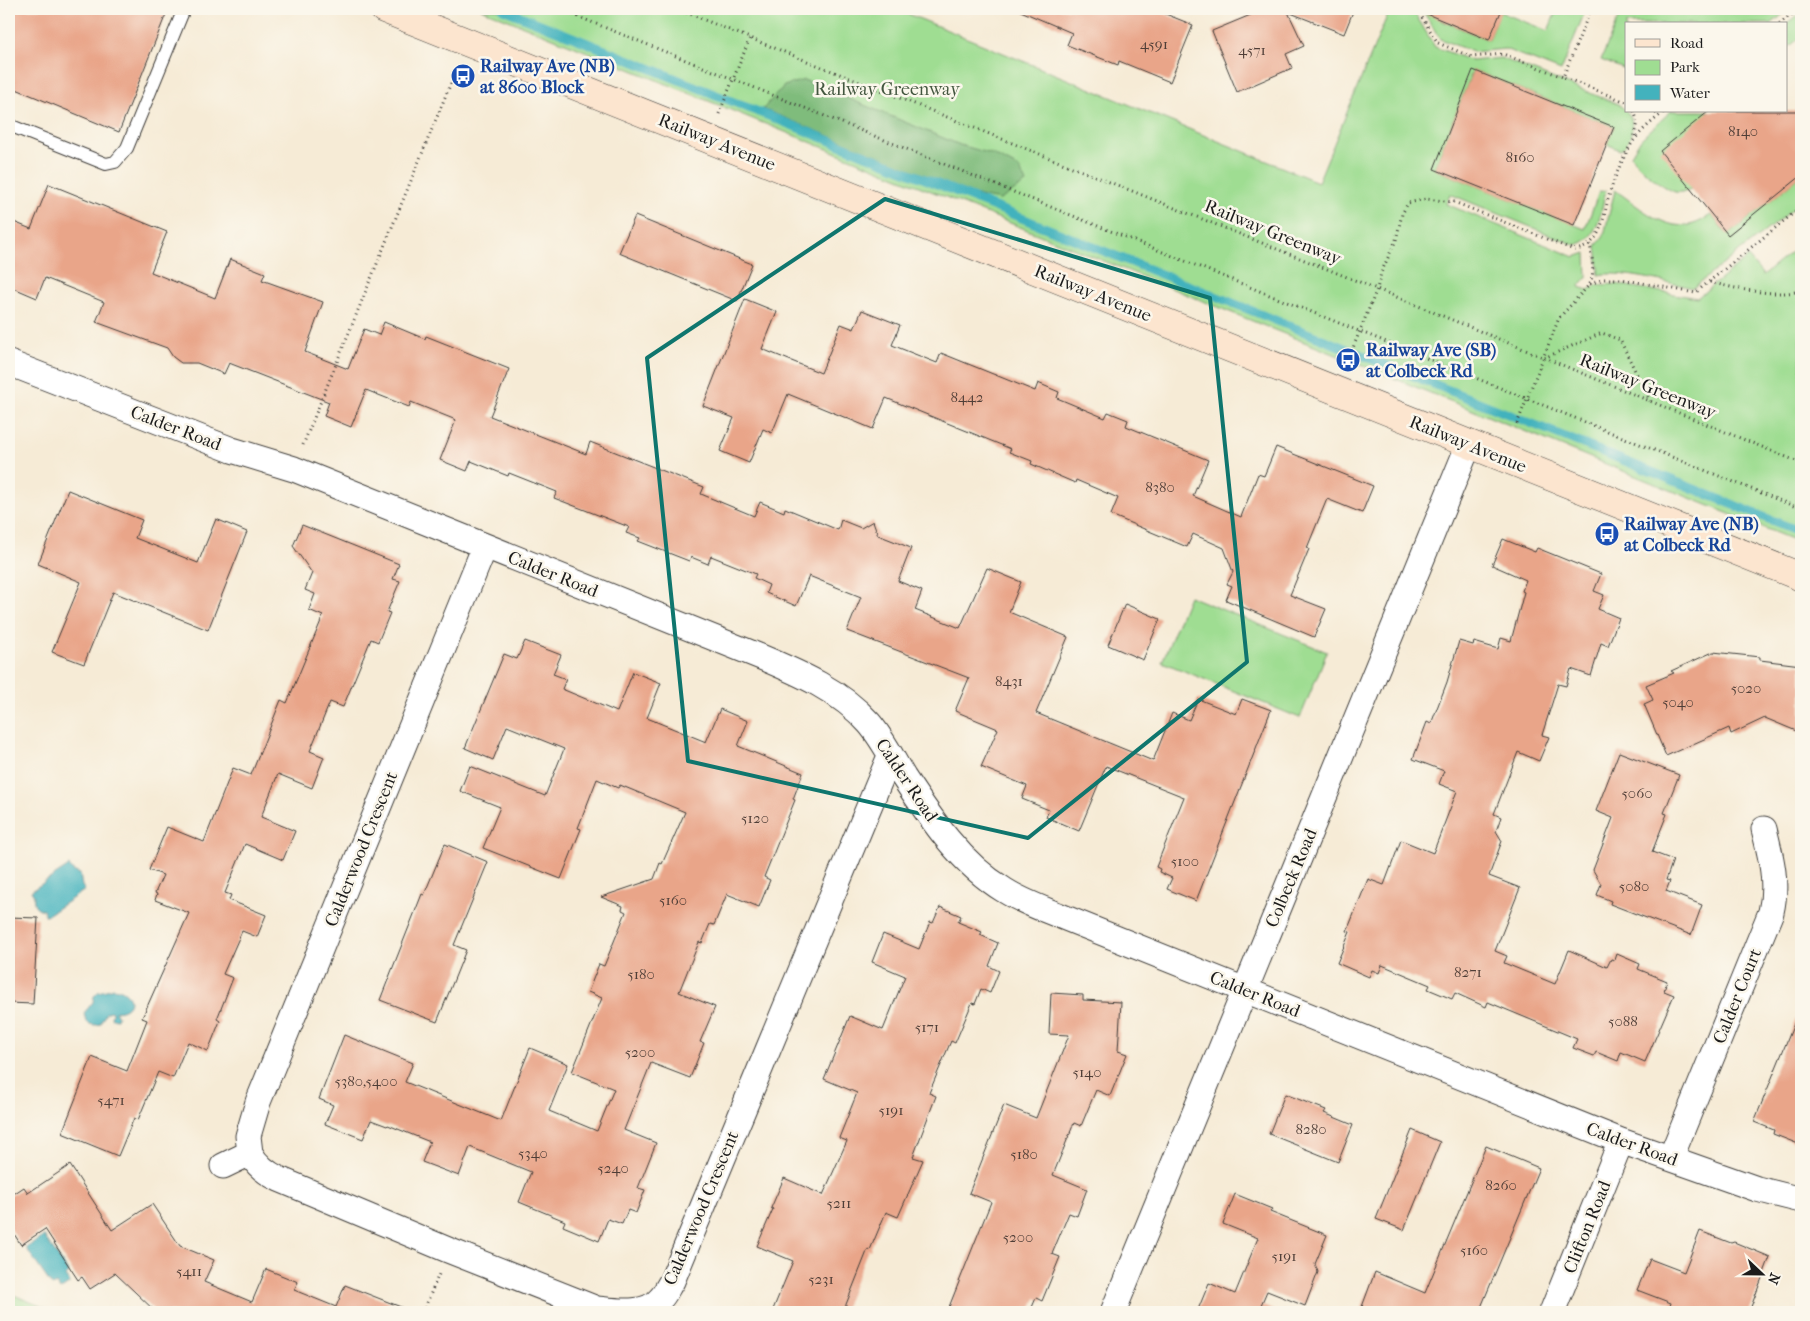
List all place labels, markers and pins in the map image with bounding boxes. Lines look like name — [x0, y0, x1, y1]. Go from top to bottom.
place label: Railway Ave (NB) at 8600 Block — [480, 56, 615, 98]
bus stop icon: Railway Ave (NB) at 8600 Block — [450, 63, 476, 89]
place label: Railway Ave (SB) at Colbeck Rd — [1366, 340, 1496, 382]
bus stop icon: Railway Ave (SB) at Colbeck Rd — [1335, 347, 1361, 373]
place label: Railway Ave (NB) at Colbeck Rd — [1624, 514, 1759, 556]
bus stop icon: Railway Ave (NB) at Colbeck Rd — [1594, 521, 1620, 547]

